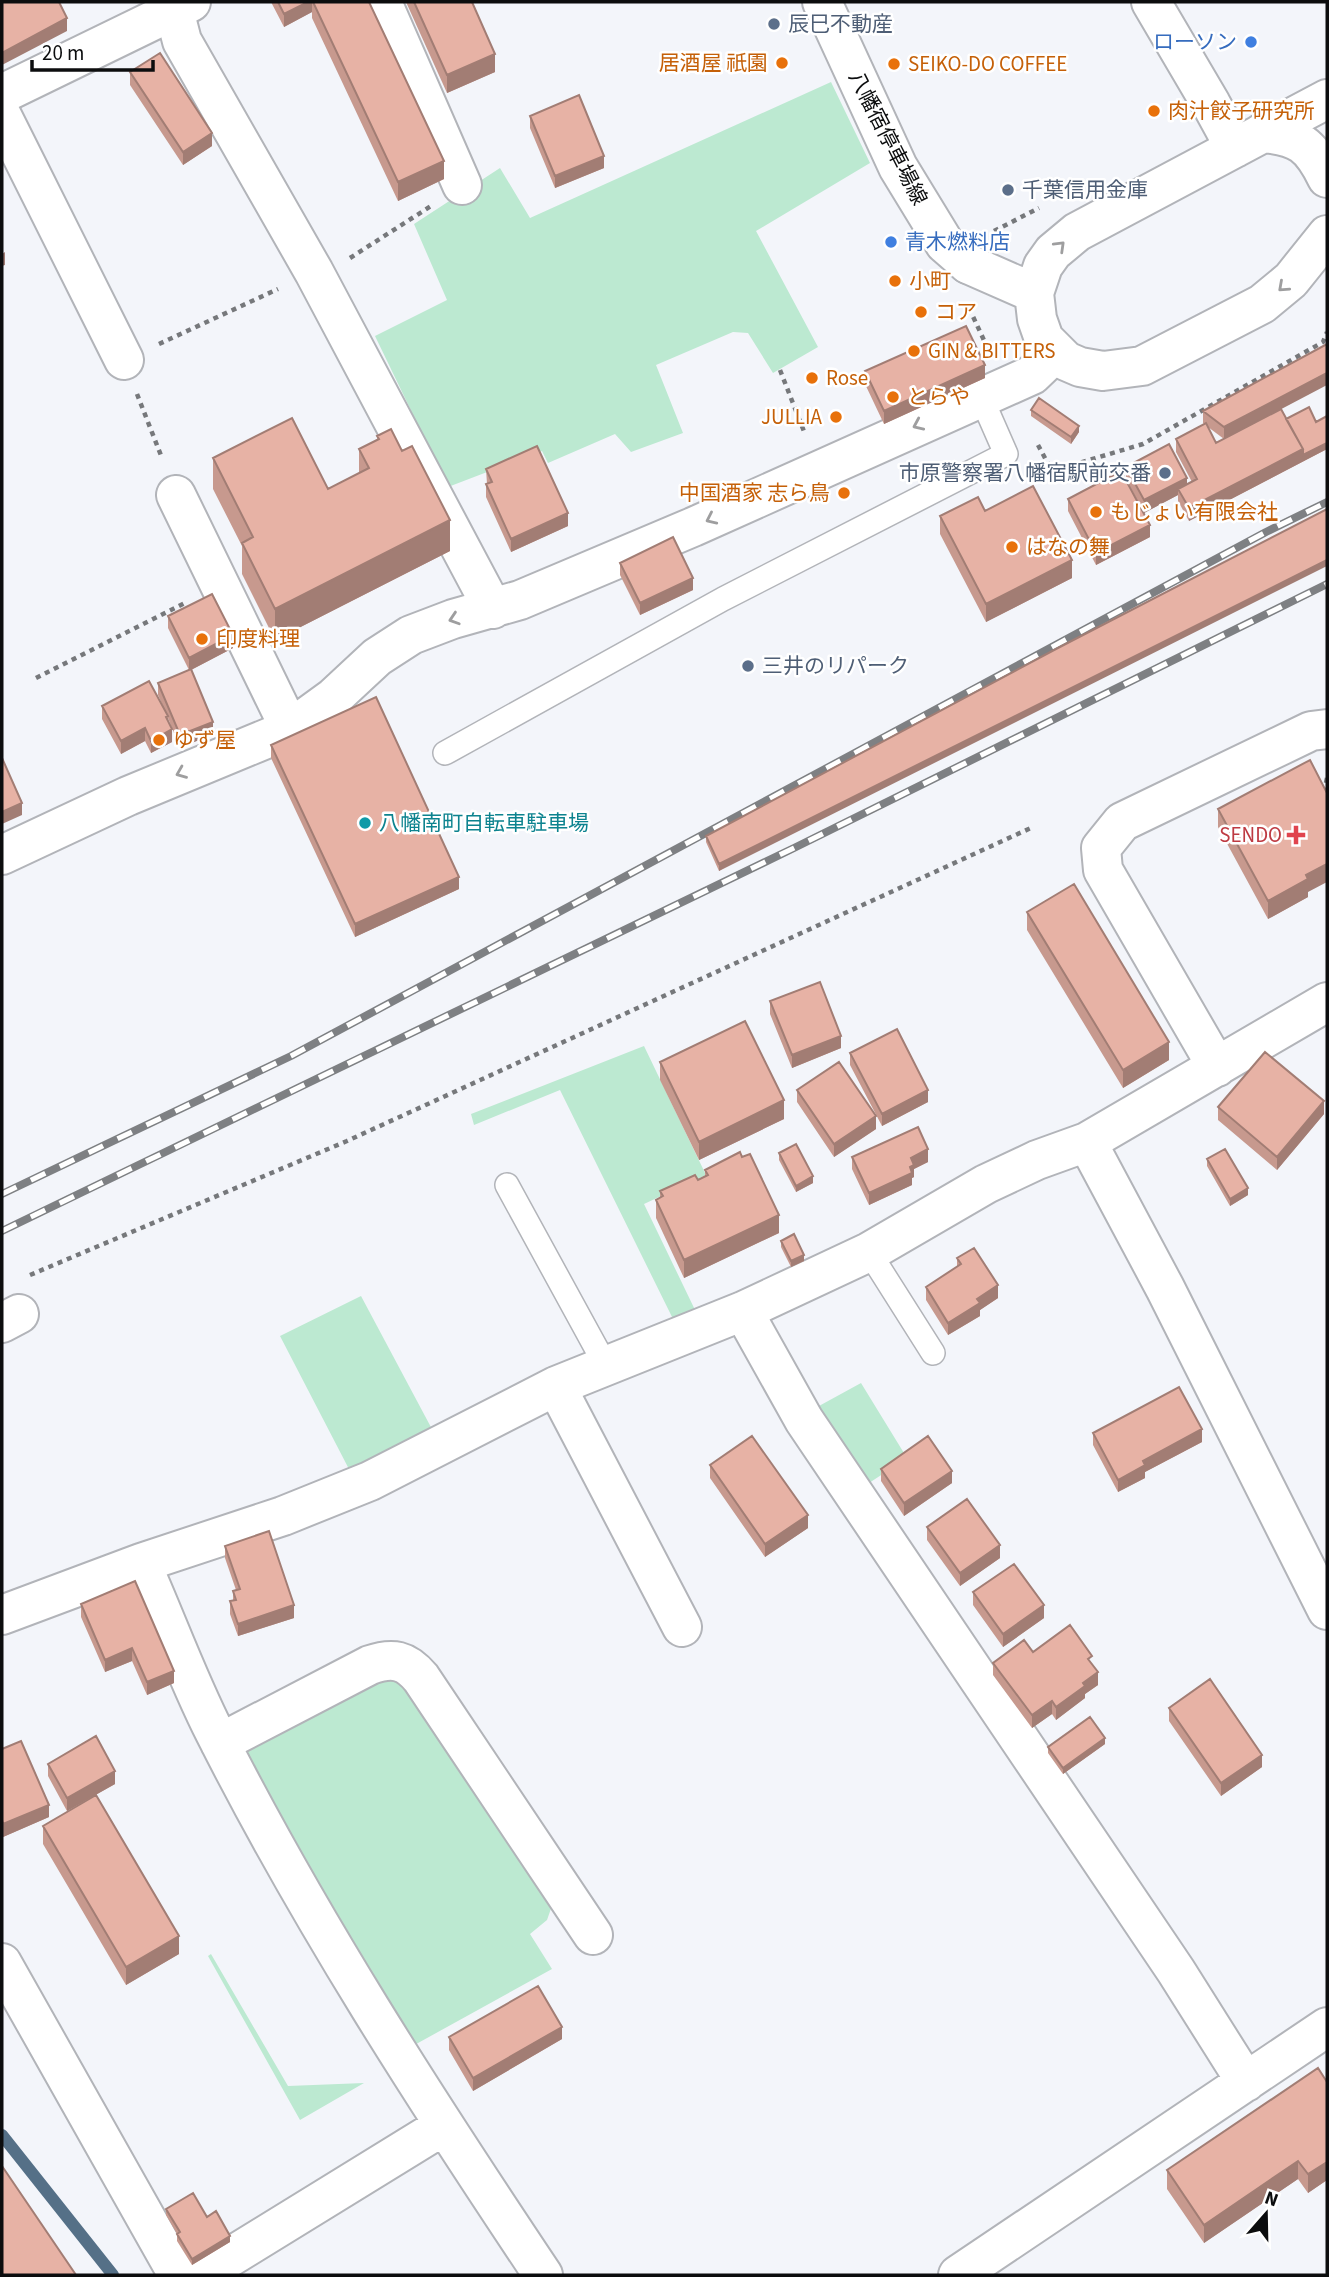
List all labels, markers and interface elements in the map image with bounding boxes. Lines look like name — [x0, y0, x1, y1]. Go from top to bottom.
place label: 辰巳不動産 — [788, 9, 893, 39]
marker: 辰巳不動産 — [766, 16, 782, 32]
place label: ローソン — [1153, 27, 1237, 57]
scale bar — [32, 28, 152, 72]
marker: ローソン — [1243, 34, 1259, 50]
text: 20 m — [42, 38, 84, 68]
place label: 居酒屋 祇園 — [659, 48, 768, 78]
place label: SEIKO-DO COFFEE — [908, 49, 1067, 79]
marker: 居酒屋 祇園 — [774, 55, 790, 71]
marker: SEIKO-DO COFFEE — [886, 56, 902, 72]
street label: 八幡宿停車場線 — [841, 66, 935, 210]
place label: 肉汁餃子研究所 — [1168, 96, 1315, 126]
marker: 肉汁餃子研究所 — [1146, 103, 1162, 119]
place label: 千葉信用金庫 — [1022, 175, 1148, 205]
marker: 千葉信用金庫 — [1000, 182, 1016, 198]
place label: 青木燃料店 — [905, 227, 1010, 257]
marker: 青木燃料店 — [883, 234, 899, 250]
one-way arrow — [1052, 242, 1065, 254]
place label: 小町 — [909, 266, 951, 296]
marker: 小町 — [887, 273, 903, 289]
one-way arrow — [1278, 278, 1291, 291]
place label: コア — [935, 297, 977, 327]
marker: コア — [913, 304, 929, 320]
place label: GIN & BITTERS — [928, 336, 1056, 366]
marker: GIN & BITTERS — [906, 343, 922, 359]
place label: Rose — [826, 363, 868, 393]
marker: Rose — [804, 370, 820, 386]
place label: とらや — [907, 382, 970, 412]
marker: とらや — [885, 389, 901, 405]
place label: JULLIA — [761, 402, 823, 432]
marker: JULLIA — [828, 409, 844, 425]
one-way arrow — [913, 417, 926, 431]
place label: 市原警察署八幡宿駅前交番 — [899, 458, 1151, 488]
marker: 市原警察署八幡宿駅前交番 — [1157, 465, 1173, 481]
place label: 中国酒家 志ら鳥 — [679, 478, 830, 508]
marker: 中国酒家 志ら鳥 — [836, 485, 852, 501]
place label: もじょい有限会社 — [1110, 497, 1278, 527]
marker: もじょい有限会社 — [1088, 504, 1104, 520]
one-way arrow — [706, 511, 718, 525]
place label: はなの舞 — [1026, 532, 1110, 562]
marker: はなの舞 — [1004, 539, 1020, 555]
one-way arrow — [448, 611, 460, 626]
place label: 印度料理 — [216, 624, 300, 654]
marker: 印度料理 — [194, 631, 210, 647]
place label: 三井のリパーク — [762, 651, 909, 681]
marker: 三井のリパーク — [740, 658, 756, 674]
place label: ゆず屋 — [173, 725, 236, 755]
marker: ゆず屋 — [151, 732, 167, 748]
one-way arrow — [176, 765, 188, 779]
place label: 八幡南町自転車駐車場 — [379, 808, 589, 838]
marker: 八幡南町自転車駐車場 — [357, 815, 373, 831]
place label: SENDO — [1219, 820, 1282, 850]
marker: SENDO — [1288, 827, 1304, 843]
north arrow — [1231, 2179, 1301, 2249]
text: N — [1261, 2185, 1282, 2214]

